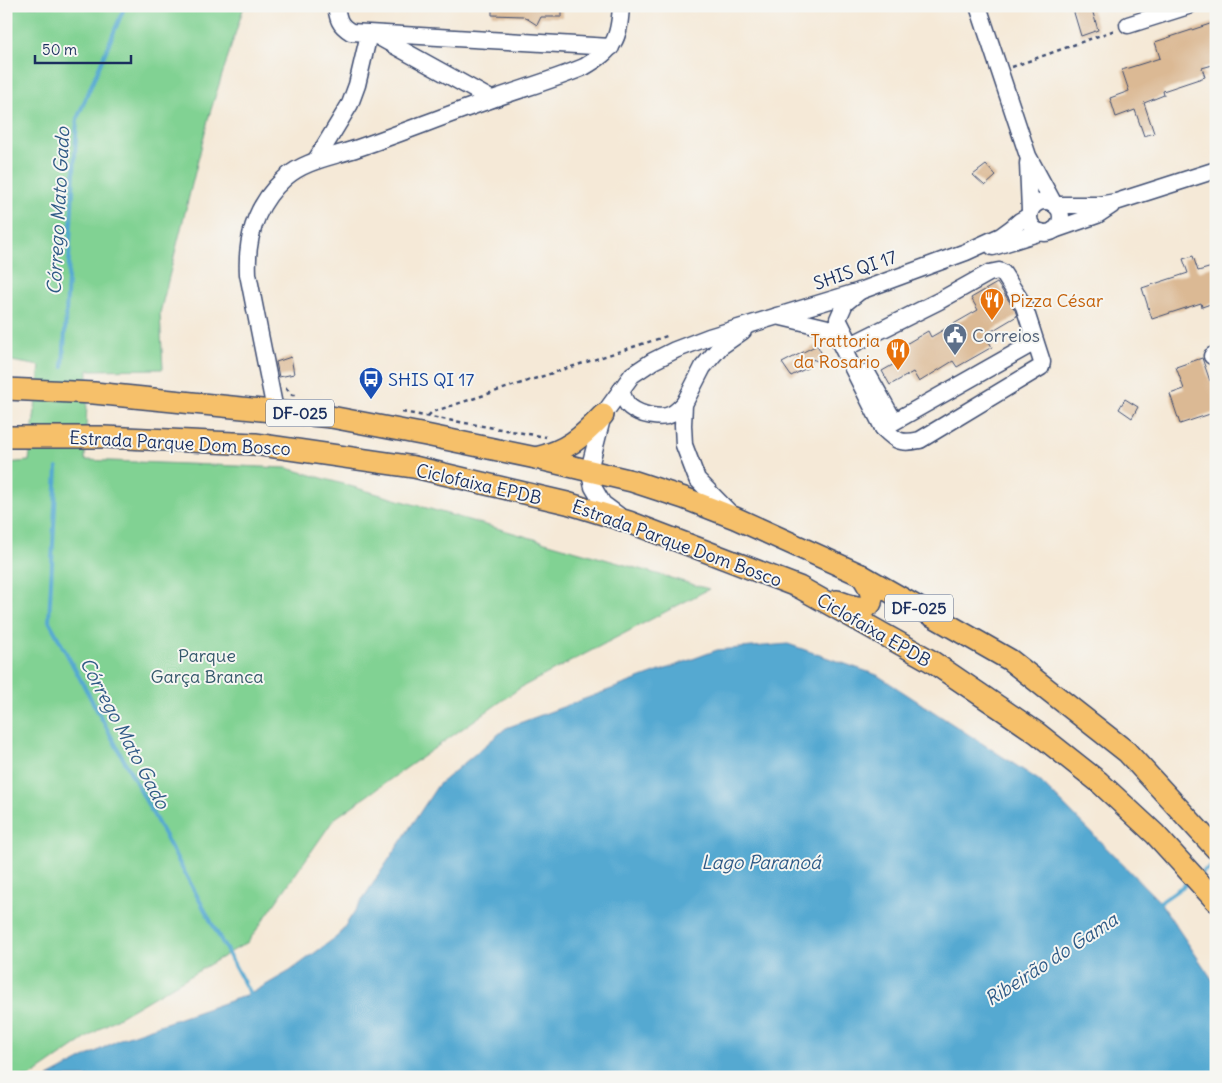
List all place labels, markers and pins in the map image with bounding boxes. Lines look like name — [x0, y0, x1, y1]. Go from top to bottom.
restaurant icon: Pizza César — [979, 287, 1005, 321]
place label: Pizza César — [1010, 289, 1104, 312]
public building icon: Correios — [942, 322, 968, 356]
place label: Correios — [972, 324, 1040, 347]
place label: Trattoria da Rosario — [793, 329, 880, 373]
restaurant icon: Trattoria da Rosario — [885, 337, 911, 371]
bus stop icon: SHIS QI 17 — [358, 366, 384, 400]
place label: SHIS QI 17 — [388, 368, 475, 391]

